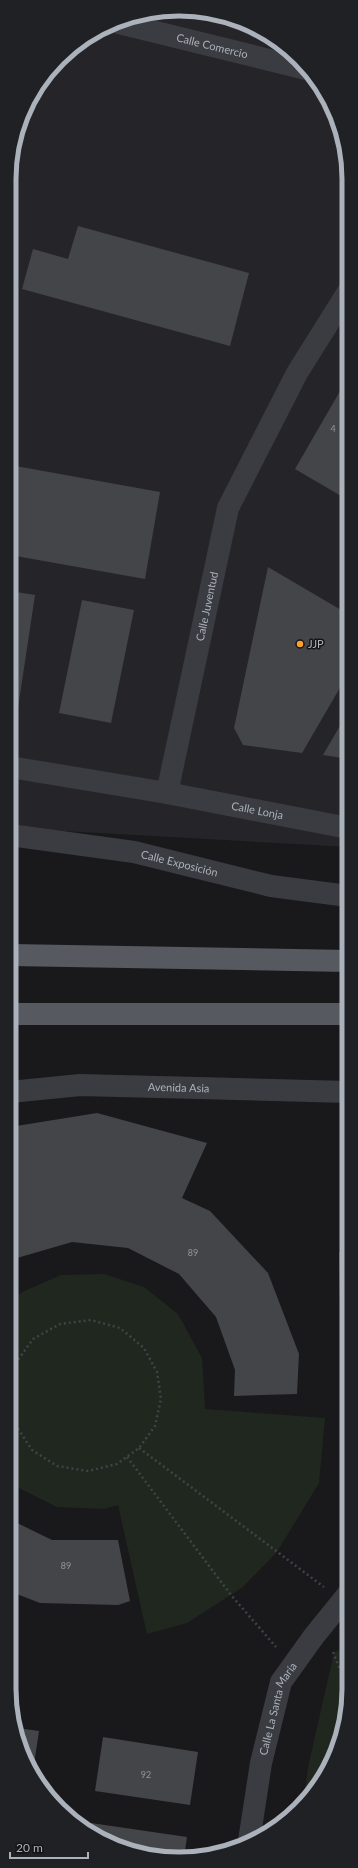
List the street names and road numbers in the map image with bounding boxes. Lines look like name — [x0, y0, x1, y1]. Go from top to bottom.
street label: Calle Comercio — [175, 30, 249, 60]
street label: Calle Juventud — [193, 570, 220, 642]
street label: Calle Lonja — [230, 799, 284, 821]
street label: Calle Exposición — [140, 847, 219, 879]
street label: Avenida Asia — [148, 1080, 210, 1094]
street label: Calle La Santa María — [256, 1660, 299, 1757]

